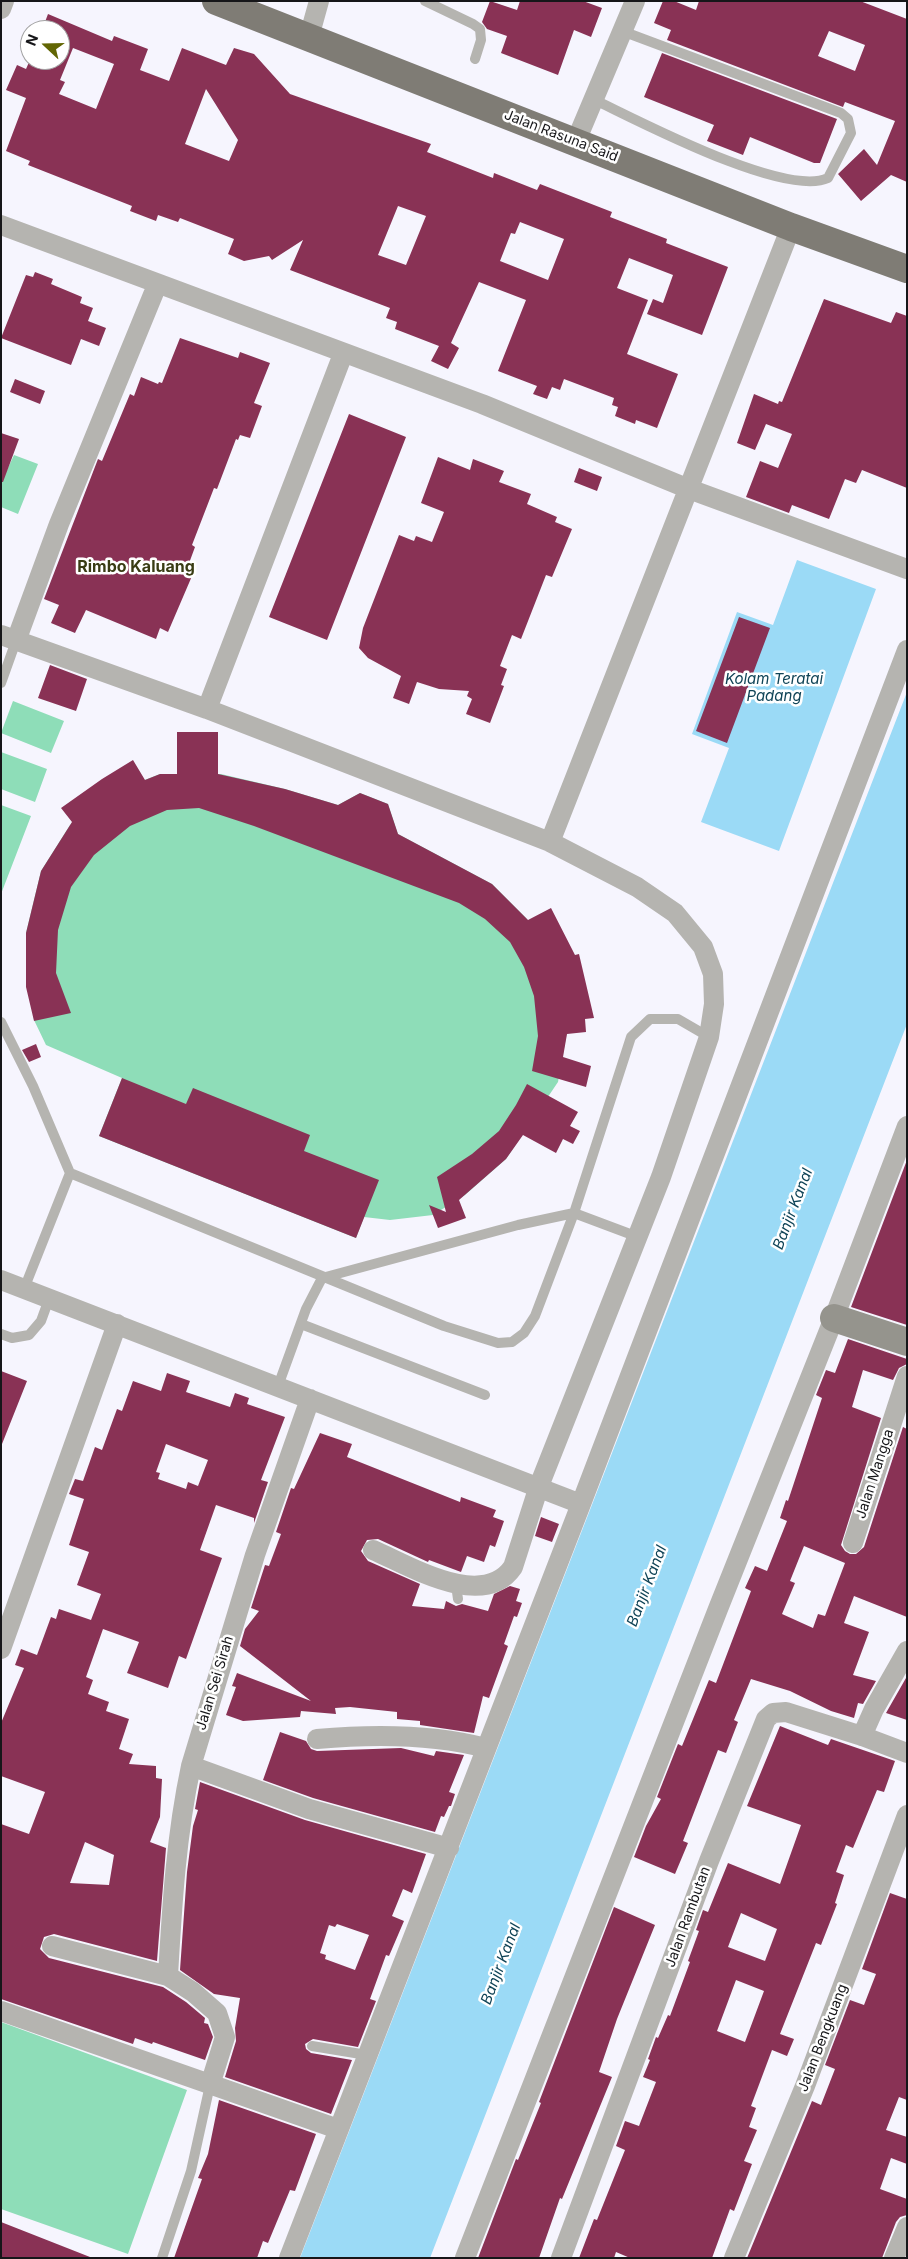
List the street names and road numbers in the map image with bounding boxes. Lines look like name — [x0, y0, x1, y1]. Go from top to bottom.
street label: Jalan Rasuna Said — [502, 107, 620, 165]
street label: Jalan Mangga — [853, 1427, 897, 1521]
street label: Jalan Sei Sirah — [193, 1634, 237, 1732]
street label: Jalan Rambutan — [662, 1864, 714, 1970]
street label: Jalan Bengkuang — [795, 1982, 851, 2094]

